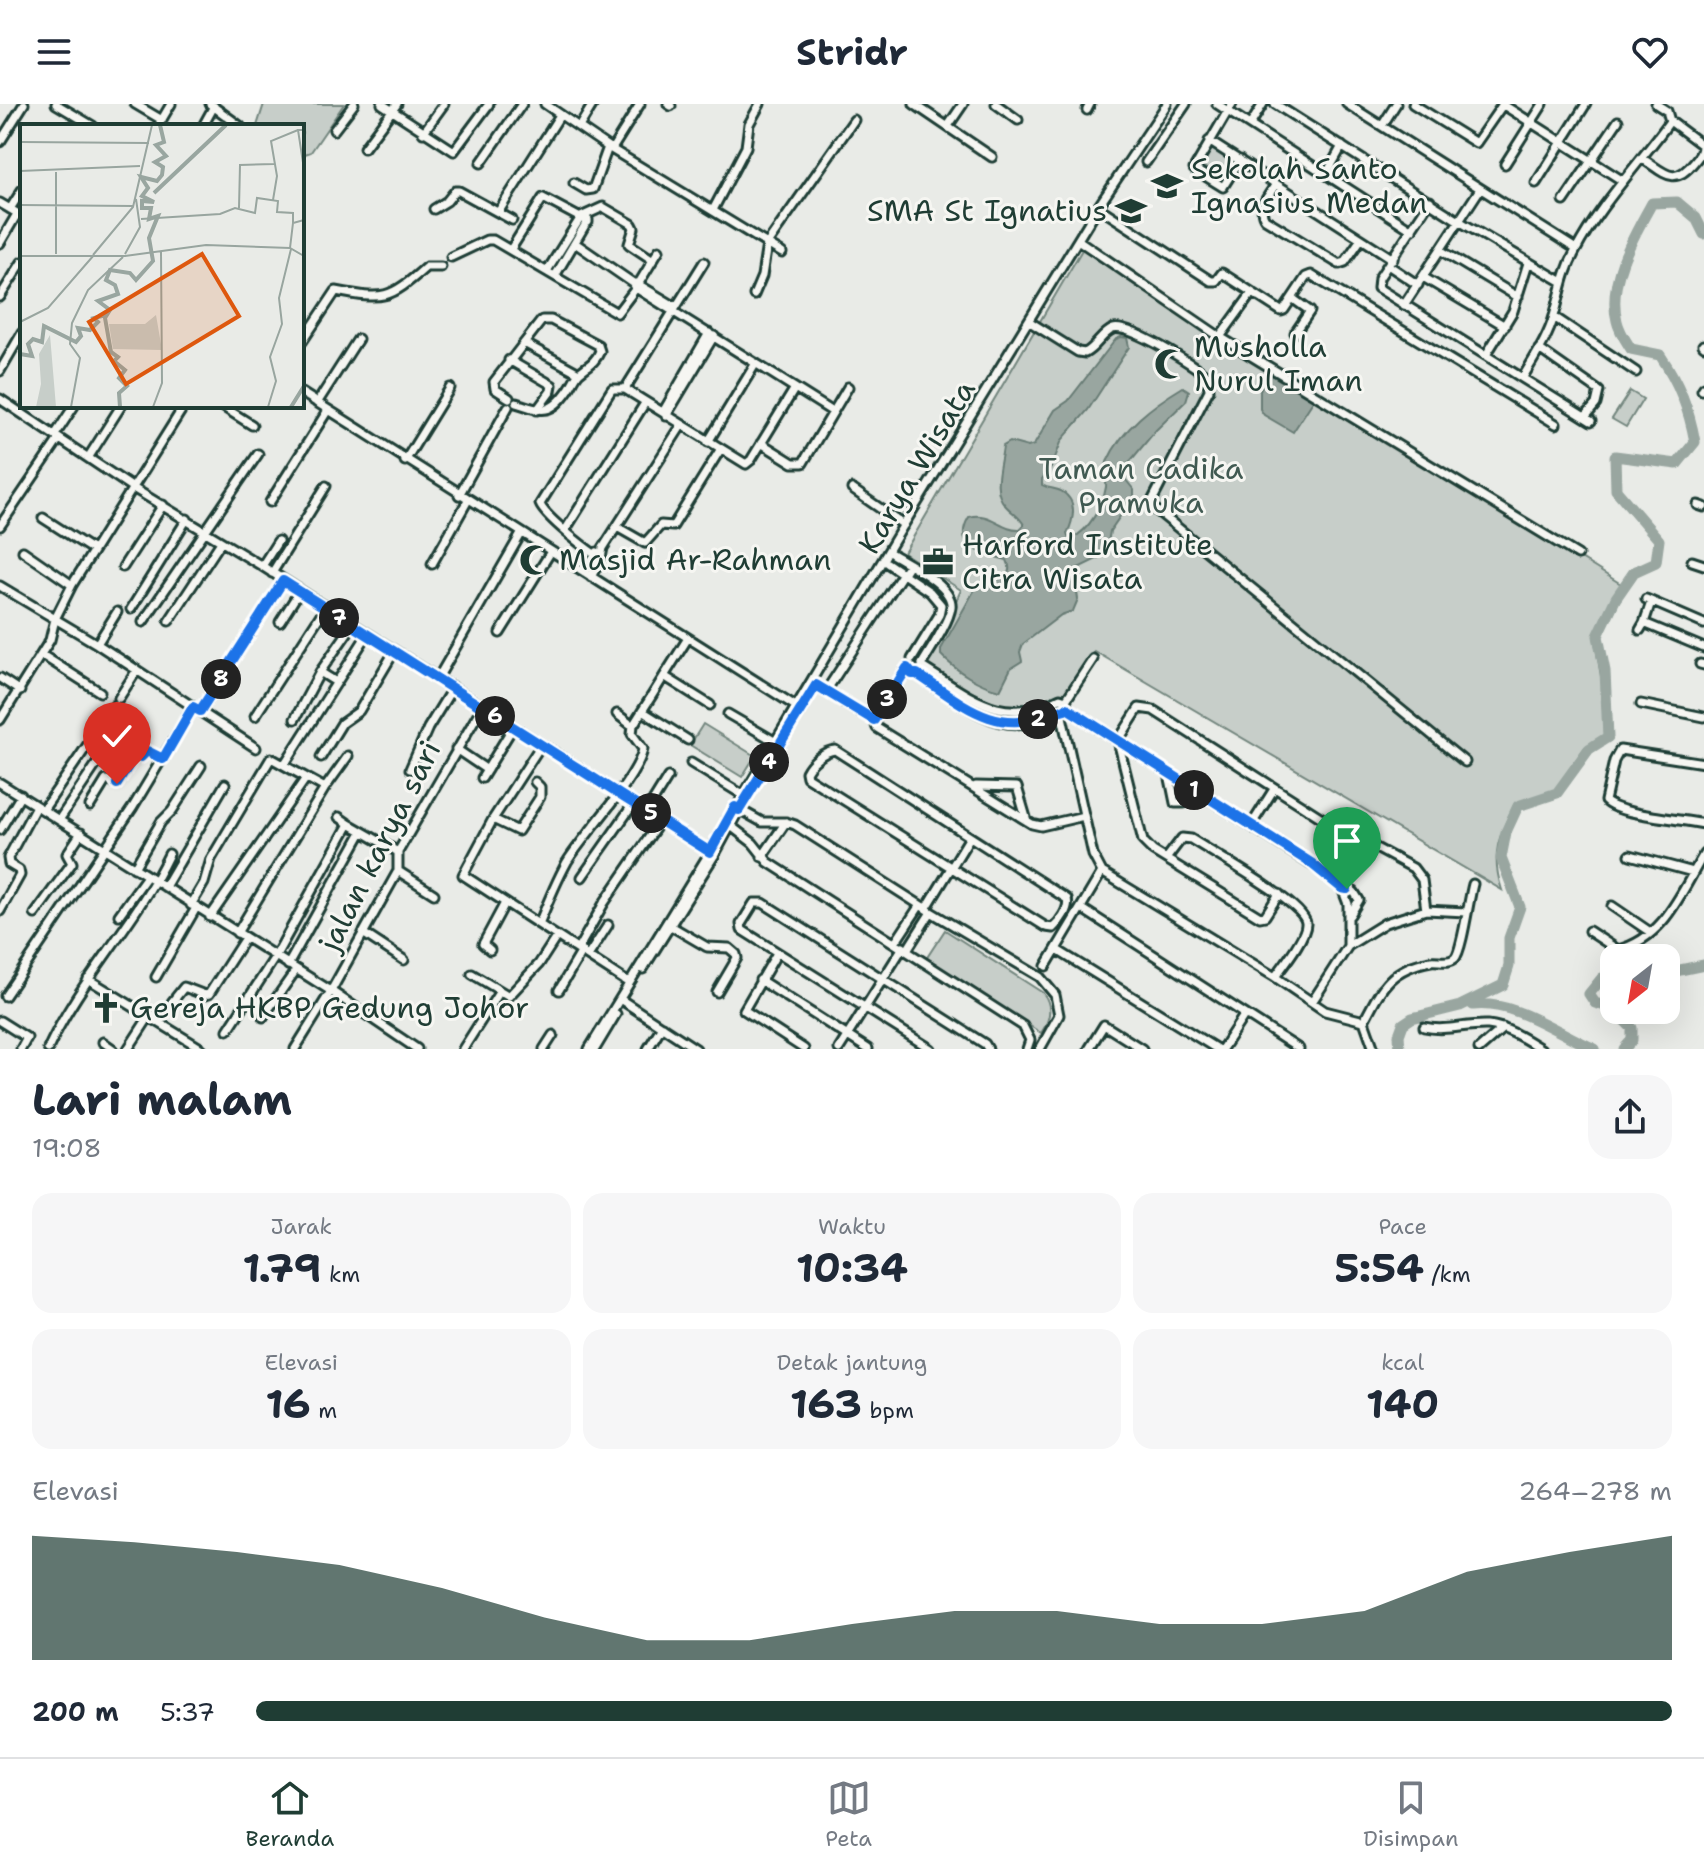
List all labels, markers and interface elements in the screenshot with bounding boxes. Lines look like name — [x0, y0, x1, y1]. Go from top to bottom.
text: Stridr — [796, 28, 908, 77]
icon: menu — [32, 30, 76, 74]
icon: heart — [1628, 30, 1672, 74]
inset map — [20, 124, 304, 408]
place label: Sekolah Santo Ignasius Medan — [1191, 148, 1427, 223]
school or university icon: Sekolah Santo Ignasius Medan — [1150, 169, 1184, 203]
place label: SMA St Ignatius — [867, 190, 1107, 231]
school or university icon: SMA St Ignatius — [1114, 194, 1148, 228]
place label: Musholla Nurul Iman — [1194, 326, 1363, 401]
mosque icon: Musholla Nurul Iman — [1153, 347, 1187, 381]
street label: Karya Wisata — [848, 372, 985, 561]
park label: Taman Cadika Pramuka — [1039, 448, 1244, 523]
place label: Harford Institute Citra Wisata — [962, 524, 1213, 599]
place label: Masjid Ar-Rahman — [559, 539, 831, 580]
mosque icon: Masjid Ar-Rahman — [518, 543, 552, 577]
office icon: Harford Institute Citra Wisata — [921, 545, 955, 579]
pin: 7 — [319, 598, 359, 638]
text: 7 — [331, 603, 347, 632]
pin: 8 — [201, 659, 241, 699]
text: 8 — [213, 664, 229, 693]
pin: 3 — [867, 679, 907, 719]
text: 3 — [879, 684, 895, 713]
pin: 6 — [475, 696, 515, 736]
pin: 2 — [1018, 699, 1058, 739]
text: 6 — [487, 701, 503, 730]
pin — [83, 702, 151, 784]
text: 2 — [1030, 704, 1046, 733]
icon: check — [95, 714, 139, 758]
street label: jalan karya sari — [308, 734, 450, 960]
pin: 4 — [749, 742, 789, 782]
text: 4 — [761, 747, 777, 776]
pin: 1 — [1174, 770, 1214, 810]
text: 1 — [1189, 775, 1199, 804]
pin: 5 — [631, 793, 671, 833]
text: 5 — [644, 798, 658, 827]
pin — [1313, 807, 1381, 889]
icon: arrive — [1325, 819, 1369, 863]
north arrow — [1600, 944, 1680, 1024]
map controls — [1600, 944, 1680, 1024]
place label: Gereja HKBP Gedung Johor — [130, 987, 529, 1028]
church icon: Gereja HKBP Gedung Johor — [89, 991, 123, 1025]
text: Lari malam — [32, 1070, 292, 1129]
button: share — [1588, 1075, 1672, 1159]
text: 19:08 — [32, 1130, 102, 1165]
text: Jarak — [271, 1212, 332, 1241]
text: Waktu — [818, 1212, 886, 1241]
text: Pace — [1378, 1212, 1427, 1241]
text: 1.79 — [242, 1241, 322, 1295]
text: 10:34 — [796, 1241, 908, 1295]
text: 5:54 — [1335, 1241, 1424, 1295]
text: km — [322, 1260, 360, 1289]
text: /km — [1424, 1260, 1471, 1289]
text: Elevasi — [265, 1348, 338, 1377]
text: Detak jantung — [777, 1348, 927, 1377]
text: kcal — [1381, 1348, 1424, 1377]
text: 16 — [265, 1377, 311, 1431]
text: 163 — [790, 1377, 862, 1431]
text: 140 — [1366, 1377, 1439, 1431]
text: m — [311, 1396, 337, 1425]
text: bpm — [862, 1396, 914, 1425]
text: Elevasi — [32, 1473, 119, 1508]
text: 264–278 m — [1518, 1473, 1672, 1508]
text: 200 m — [32, 1694, 119, 1729]
text: 5:37 — [160, 1694, 215, 1729]
tab: Beranda — [246, 1776, 334, 1853]
tab: Peta — [825, 1776, 872, 1853]
tab: Disimpan — [1363, 1776, 1458, 1853]

